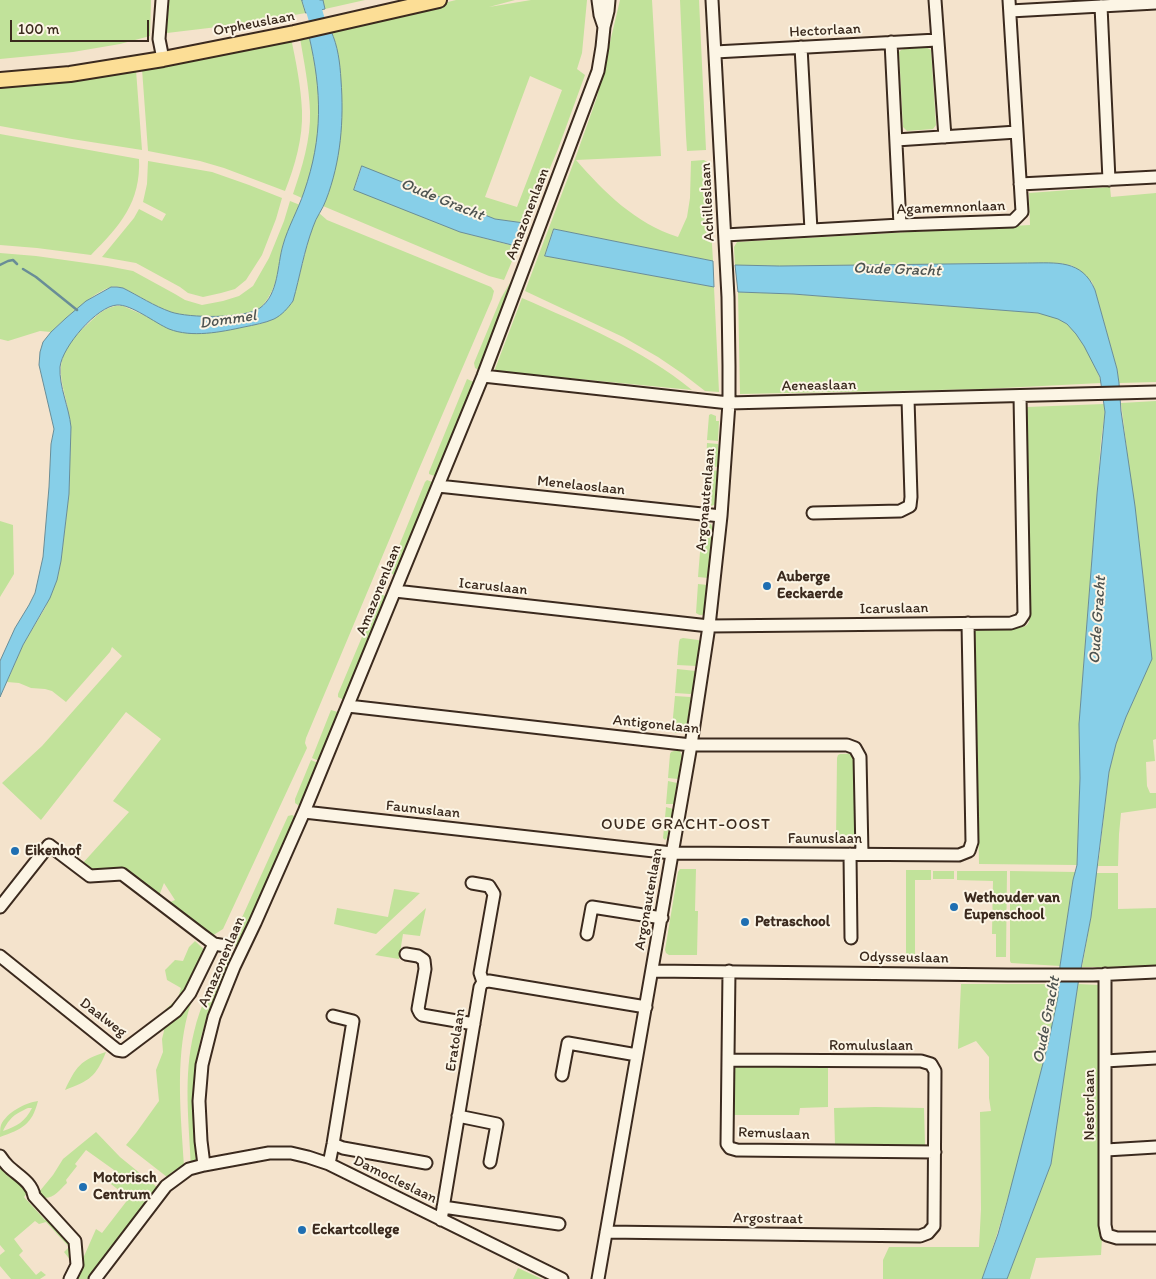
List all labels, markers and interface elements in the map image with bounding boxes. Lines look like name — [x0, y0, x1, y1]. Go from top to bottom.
street label: Orpheuslaan — [212, 7, 296, 41]
scale bar — [12, 10, 151, 42]
text: 100 m — [18, 20, 59, 38]
street label: Hectorlaan — [789, 20, 861, 42]
street label: Achilleslaan — [697, 162, 719, 242]
street label: Amazonenlaan — [502, 166, 554, 262]
water label: Oude Gracht — [398, 175, 486, 225]
street label: Agamemnonlaan — [896, 197, 1006, 219]
water label: Oude Gracht — [853, 259, 941, 281]
water label: Dommel — [198, 307, 258, 333]
street label: Aeneaslaan — [781, 376, 857, 396]
street label: Argonautenlaan — [693, 448, 719, 552]
street label: Menelaoslaan — [536, 472, 626, 500]
street label: Amazonenlaan — [353, 542, 405, 638]
place label: Auberge Eeckaerde — [777, 568, 843, 603]
street label: Icaruslaan — [458, 574, 528, 600]
water label: Oude Gracht — [1085, 575, 1111, 665]
marker: Auberge Eeckaerde — [761, 580, 773, 592]
street label: Icaruslaan — [859, 599, 929, 619]
street label: Antigonelaan — [612, 712, 700, 738]
street label: Faunuslaan — [385, 797, 461, 823]
district label: OUDE GRACHT-OOST — [599, 815, 773, 835]
street label: Faunuslaan — [788, 830, 862, 848]
place label: Eikenhof — [25, 842, 81, 860]
marker: Eikenhof — [9, 845, 21, 857]
street label: Argonautenlaan — [631, 846, 667, 952]
place label: Wethouder van Eupenschool — [964, 889, 1060, 924]
marker: Wethouder van Eupenschool — [948, 901, 960, 913]
place label: Petraschool — [755, 913, 830, 931]
street label: Amazonenlaan — [195, 914, 249, 1010]
marker: Petraschool — [739, 916, 751, 928]
street label: Odysseuslaan — [859, 948, 949, 968]
water label: Oude Gracht — [1029, 975, 1065, 1065]
street label: Daalweg — [76, 994, 130, 1042]
street label: Eratolaan — [442, 1007, 470, 1073]
street label: Romuluslaan — [829, 1037, 913, 1055]
street label: Nestorlaan — [1081, 1070, 1099, 1140]
street label: Remuslaan — [738, 1124, 810, 1144]
street label: Damocleslaan — [350, 1152, 440, 1208]
place label: Motorisch Centrum — [93, 1169, 157, 1204]
marker: Motorisch Centrum — [77, 1181, 89, 1193]
street label: Argostraat — [733, 1209, 803, 1229]
place label: Eckartcollege — [312, 1221, 399, 1239]
marker: Eckartcollege — [296, 1224, 308, 1236]

